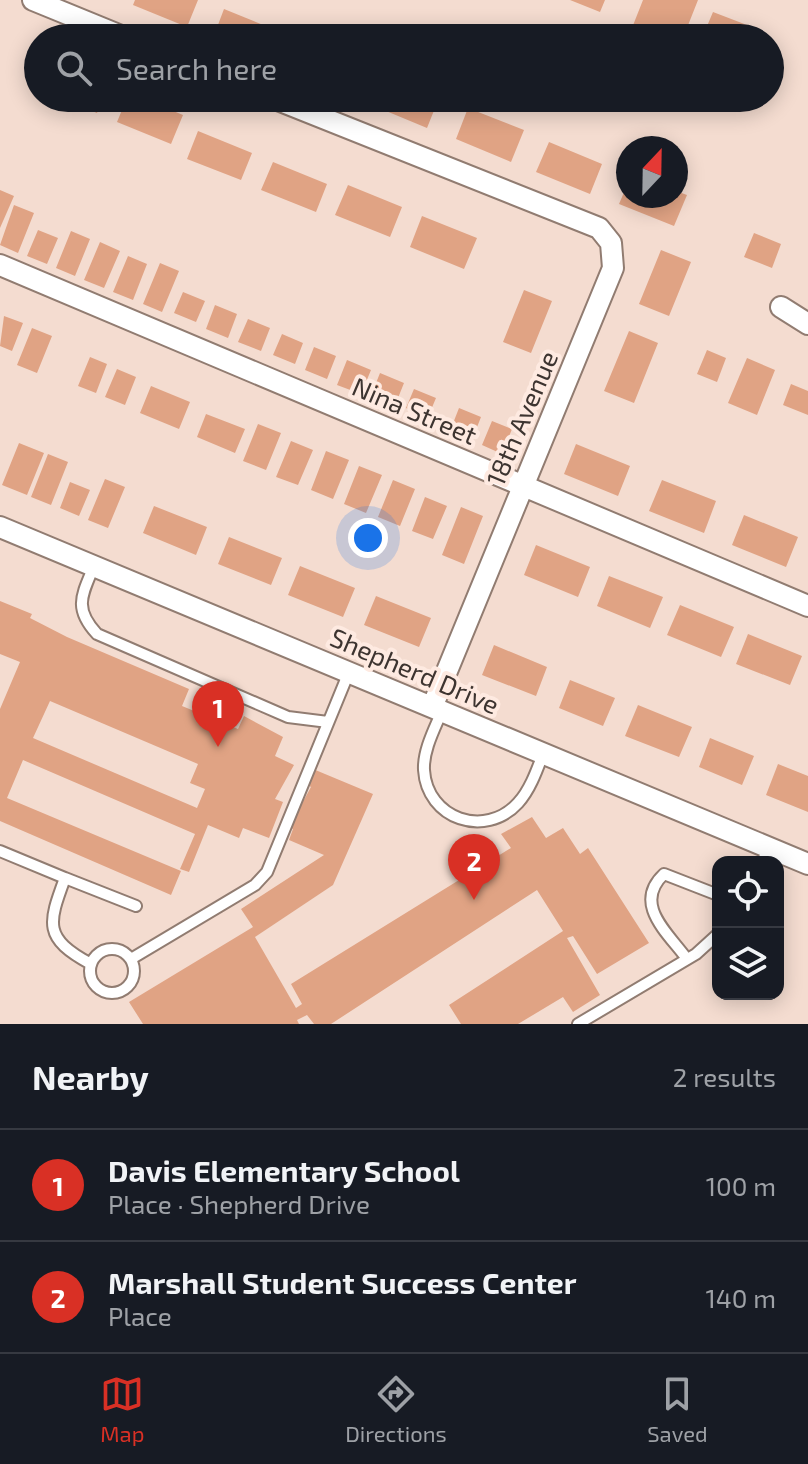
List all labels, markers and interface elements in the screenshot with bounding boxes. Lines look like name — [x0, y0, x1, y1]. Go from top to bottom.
search box — [24, 24, 784, 112]
icon: search — [52, 46, 96, 90]
text: Search here — [116, 50, 277, 86]
north arrow — [616, 136, 688, 208]
street label: 18th Avenue — [479, 346, 563, 490]
street label: Nina Street — [348, 370, 482, 450]
your location — [348, 518, 388, 558]
street label: Shepherd Drive — [326, 620, 504, 720]
pin: 1 — [192, 681, 244, 747]
pin: 2 — [448, 834, 500, 900]
map controls — [712, 856, 784, 1000]
button: locate — [712, 856, 784, 928]
button: layers — [712, 928, 784, 1000]
text: Nearby — [32, 1056, 149, 1097]
text: 2 results — [673, 1061, 776, 1092]
text: Davis Elementary School — [108, 1152, 460, 1188]
text: 1 — [52, 1170, 64, 1201]
text: 100 m — [706, 1170, 776, 1201]
text: Place · Shepherd Drive — [108, 1188, 370, 1219]
text: Marshall Student Success Center — [108, 1264, 577, 1300]
text: 2 — [50, 1282, 66, 1313]
text: 140 m — [705, 1282, 776, 1313]
text: Place — [108, 1300, 172, 1331]
tab: Map — [100, 1372, 144, 1446]
tab: Directions — [345, 1372, 447, 1446]
tab: Saved — [647, 1372, 708, 1446]

